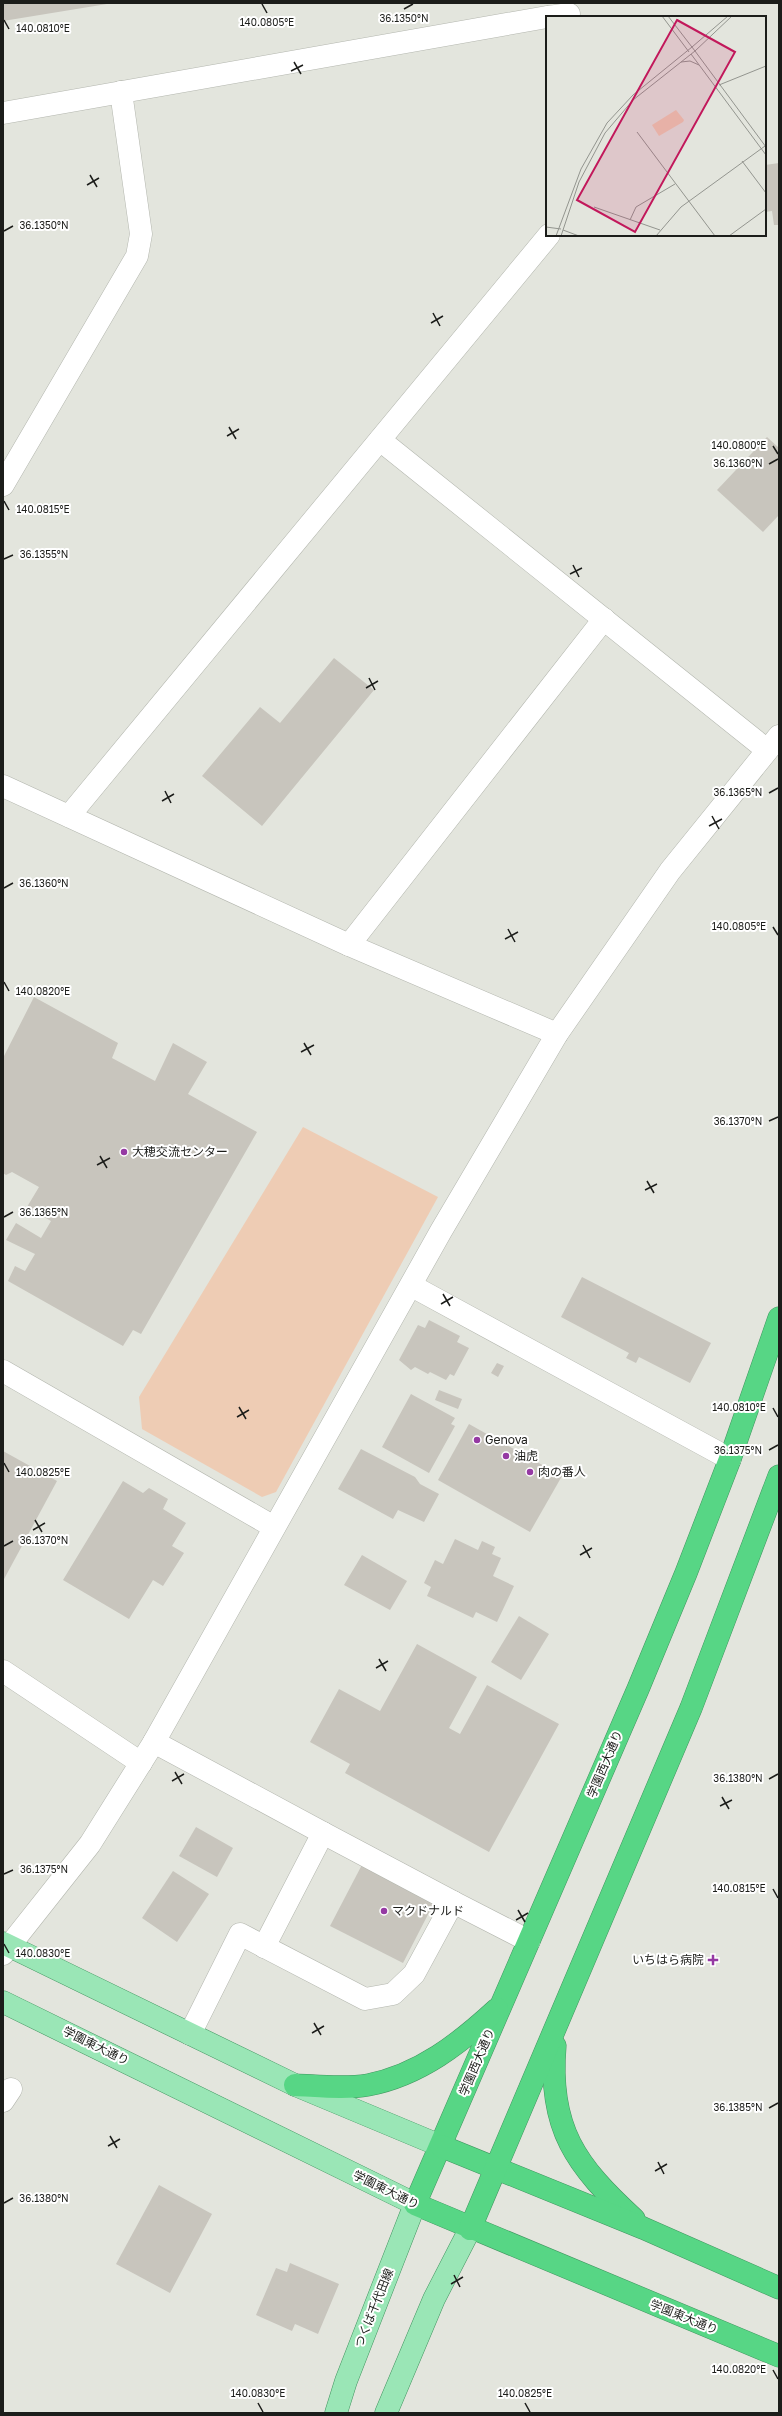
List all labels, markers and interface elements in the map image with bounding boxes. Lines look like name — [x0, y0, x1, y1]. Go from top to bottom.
text: 36.1350°N — [379, 12, 429, 24]
text: 140.0805°E — [240, 16, 294, 28]
inset map — [546, 16, 766, 236]
text: 140.0810°E — [16, 22, 70, 34]
text: 36.1350°N — [19, 219, 69, 231]
text: 140.0800°E — [712, 439, 766, 451]
text: 36.1360°N — [713, 457, 763, 469]
text: 140.0815°E — [16, 503, 70, 515]
text: 36.1355°N — [20, 548, 68, 560]
text: 36.1365°N — [714, 786, 762, 798]
text: 36.1360°N — [19, 877, 69, 889]
text: 140.0805°E — [712, 920, 766, 932]
text: 140.0820°E — [16, 985, 70, 997]
text: 36.1370°N — [714, 1115, 762, 1127]
place label: 大穂交流センター — [132, 1144, 228, 1159]
marker: 大穂交流センター — [119, 1147, 129, 1157]
text: 36.1365°N — [20, 1206, 68, 1218]
text: 140.0810°E — [712, 1401, 766, 1413]
place label: Genova — [485, 1432, 528, 1447]
marker: Genova — [472, 1435, 482, 1445]
text: 36.1375°N — [714, 1444, 762, 1456]
place label: 油虎 — [514, 1448, 538, 1463]
marker: 油虎 — [501, 1451, 511, 1461]
place label: 肉の番人 — [538, 1464, 586, 1479]
text: 140.0825°E — [16, 1466, 70, 1478]
marker: 肉の番人 — [525, 1467, 535, 1477]
text: 36.1370°N — [20, 1534, 68, 1546]
street label: 学園西大通り — [584, 1728, 626, 1800]
text: 36.1380°N — [713, 1772, 763, 1784]
text: 36.1375°N — [20, 1863, 68, 1875]
text: 140.0815°E — [712, 1882, 766, 1894]
place label: マクドナルド — [392, 1903, 464, 1918]
marker: マクドナルド — [379, 1906, 389, 1916]
text: 140.0830°E — [16, 1947, 70, 1959]
place label: いちはら病院 — [632, 1952, 704, 1967]
marker: いちはら病院 — [707, 1954, 719, 1966]
street label: 学園東大通り — [61, 2023, 132, 2068]
street label: 学園西大通り — [456, 2026, 498, 2098]
text: 36.1385°N — [714, 2101, 763, 2113]
street label: 学園東大通り — [351, 2167, 422, 2212]
text: 36.1380°N — [19, 2192, 69, 2204]
street label: つくば千代田線 — [351, 2266, 396, 2350]
street label: 学園東大通り — [648, 2296, 720, 2337]
text: 140.0820°E — [712, 2363, 766, 2375]
text: 140.0830°E — [231, 2387, 285, 2399]
text: 140.0825°E — [498, 2387, 552, 2399]

